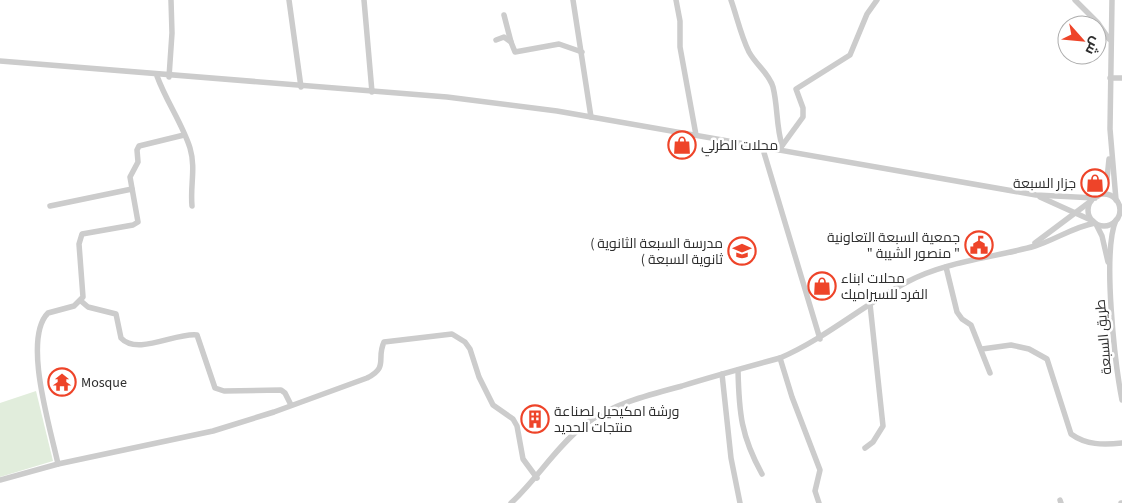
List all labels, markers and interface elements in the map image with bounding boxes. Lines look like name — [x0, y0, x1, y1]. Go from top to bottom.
north arrow — [1057, 15, 1107, 65]
text: ش — [1080, 33, 1106, 58]
shop icon: محلات الطرلي — [667, 130, 697, 160]
place label: محلات الطرلي — [701, 136, 778, 157]
shop icon: جزار السبعة — [1080, 168, 1110, 198]
place label: جزار السبعة — [1013, 174, 1076, 194]
place label: جمعية السبعة التعاونية " منصور الشيبة " — [827, 228, 960, 264]
public building icon: جمعية السبعة التعاونية " منصور الشيبة " — [964, 230, 994, 260]
place label: ( مدرسة السبعة الثانوية ( ثانوية السبعة — [590, 234, 723, 270]
school or university icon: ( مدرسة السبعة الثانوية ( ثانوية السبعة — [727, 236, 757, 266]
place label: محلات ابناء الفرد للسيراميك — [841, 269, 928, 305]
shop icon: محلات ابناء الفرد للسيراميك — [807, 271, 837, 301]
street label: طريق السبعة — [1091, 298, 1117, 375]
temple icon: Mosque — [47, 367, 77, 397]
place label: Mosque — [81, 373, 127, 393]
place label: ورشة امكيحيل لصناعة منتجات الحديد — [554, 402, 679, 438]
building icon: ورشة امكيحيل لصناعة منتجات الحديد — [520, 404, 550, 434]

